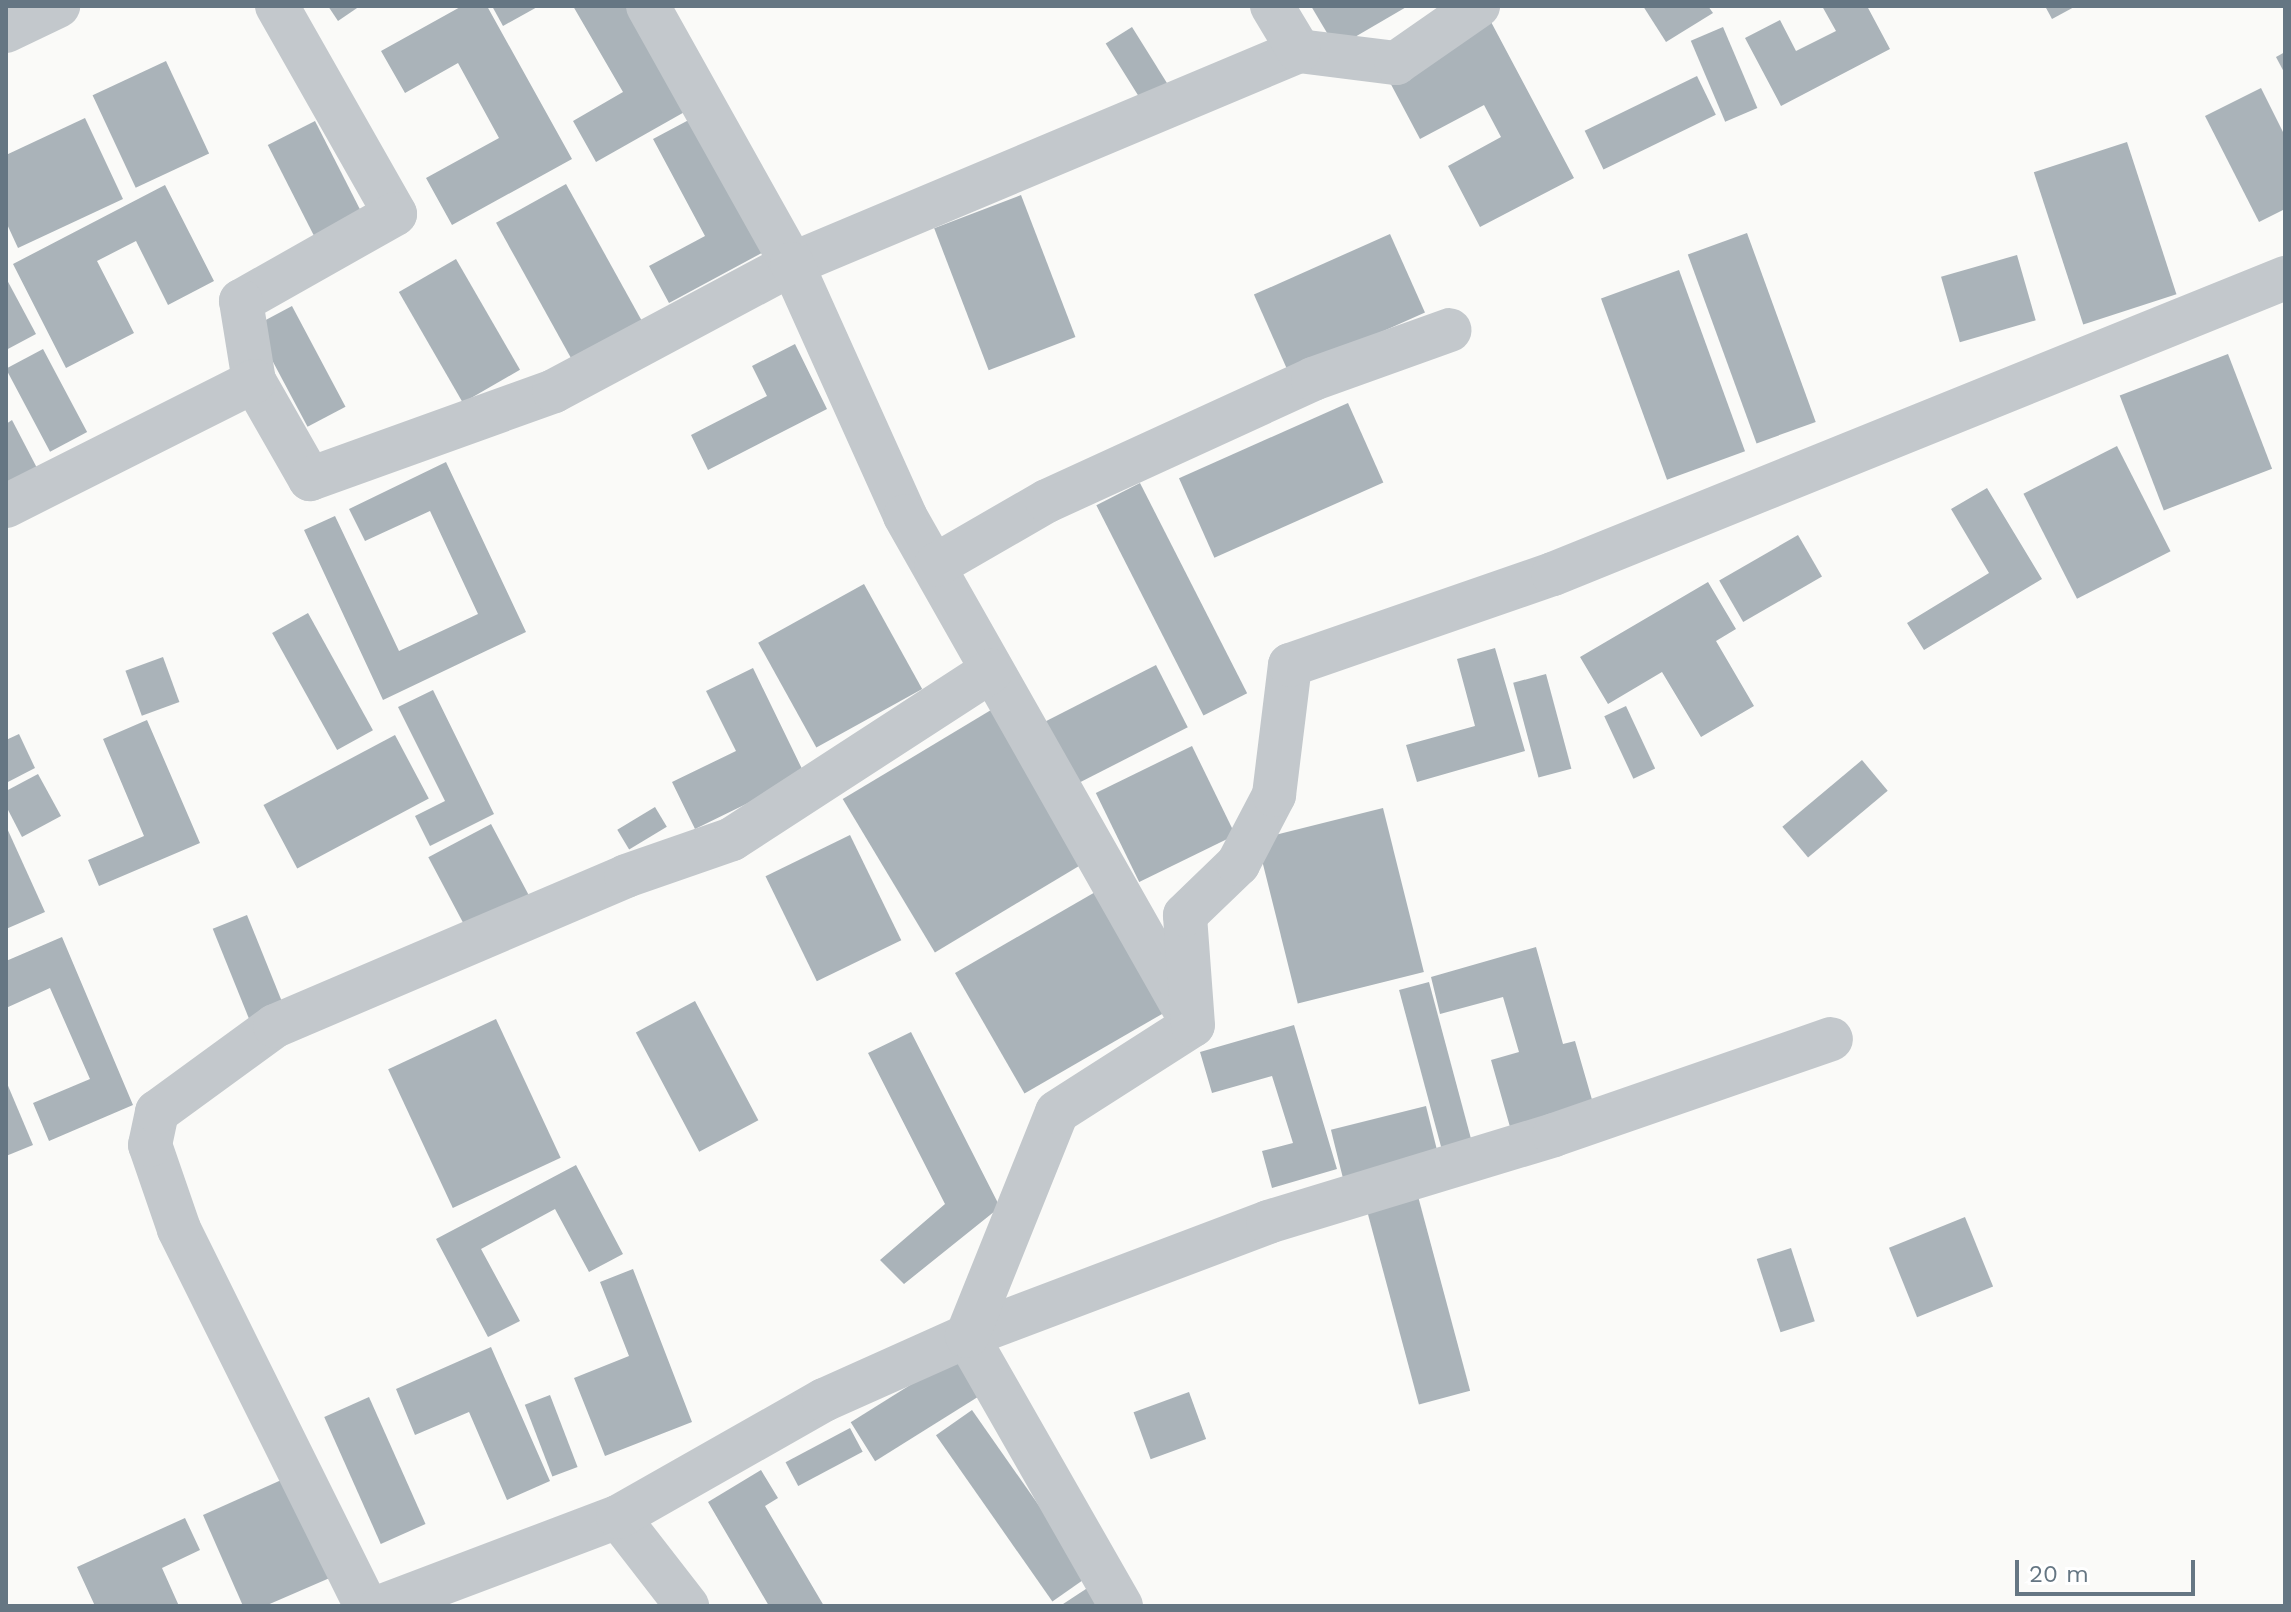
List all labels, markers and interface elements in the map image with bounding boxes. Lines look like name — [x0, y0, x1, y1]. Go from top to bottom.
scale bar — [2019, 1544, 2199, 1594]
text: 20 m — [2029, 1560, 2089, 1588]

